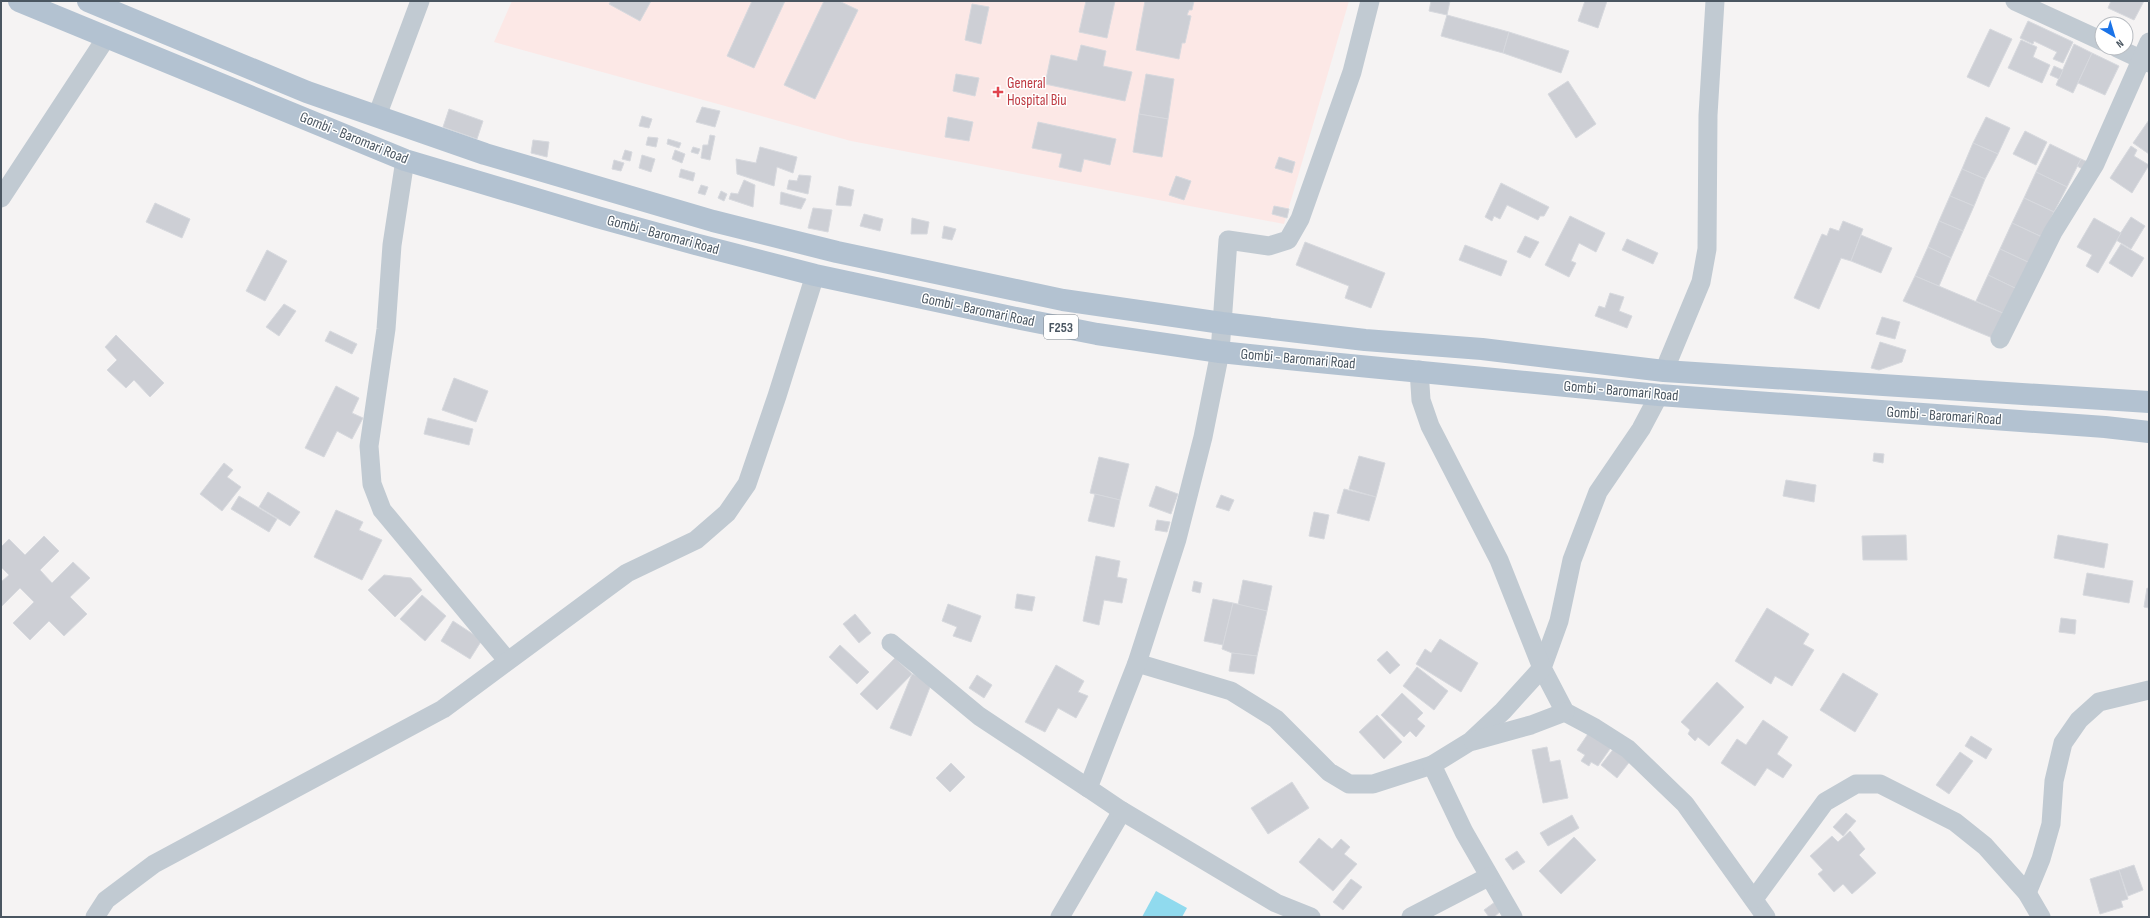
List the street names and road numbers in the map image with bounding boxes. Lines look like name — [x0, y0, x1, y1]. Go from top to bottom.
street label: Gombi - Baromari Road — [297, 108, 411, 168]
street label: Gombi - Baromari Road — [605, 211, 721, 259]
street label: Gombi - Baromari Road — [920, 289, 1036, 331]
road number: F253 — [1044, 315, 1078, 339]
street label: Gombi - Baromari Road — [1240, 345, 1356, 373]
street label: Gombi - Baromari Road — [1563, 377, 1679, 405]
street label: Gombi - Baromari Road — [1886, 403, 2002, 429]

